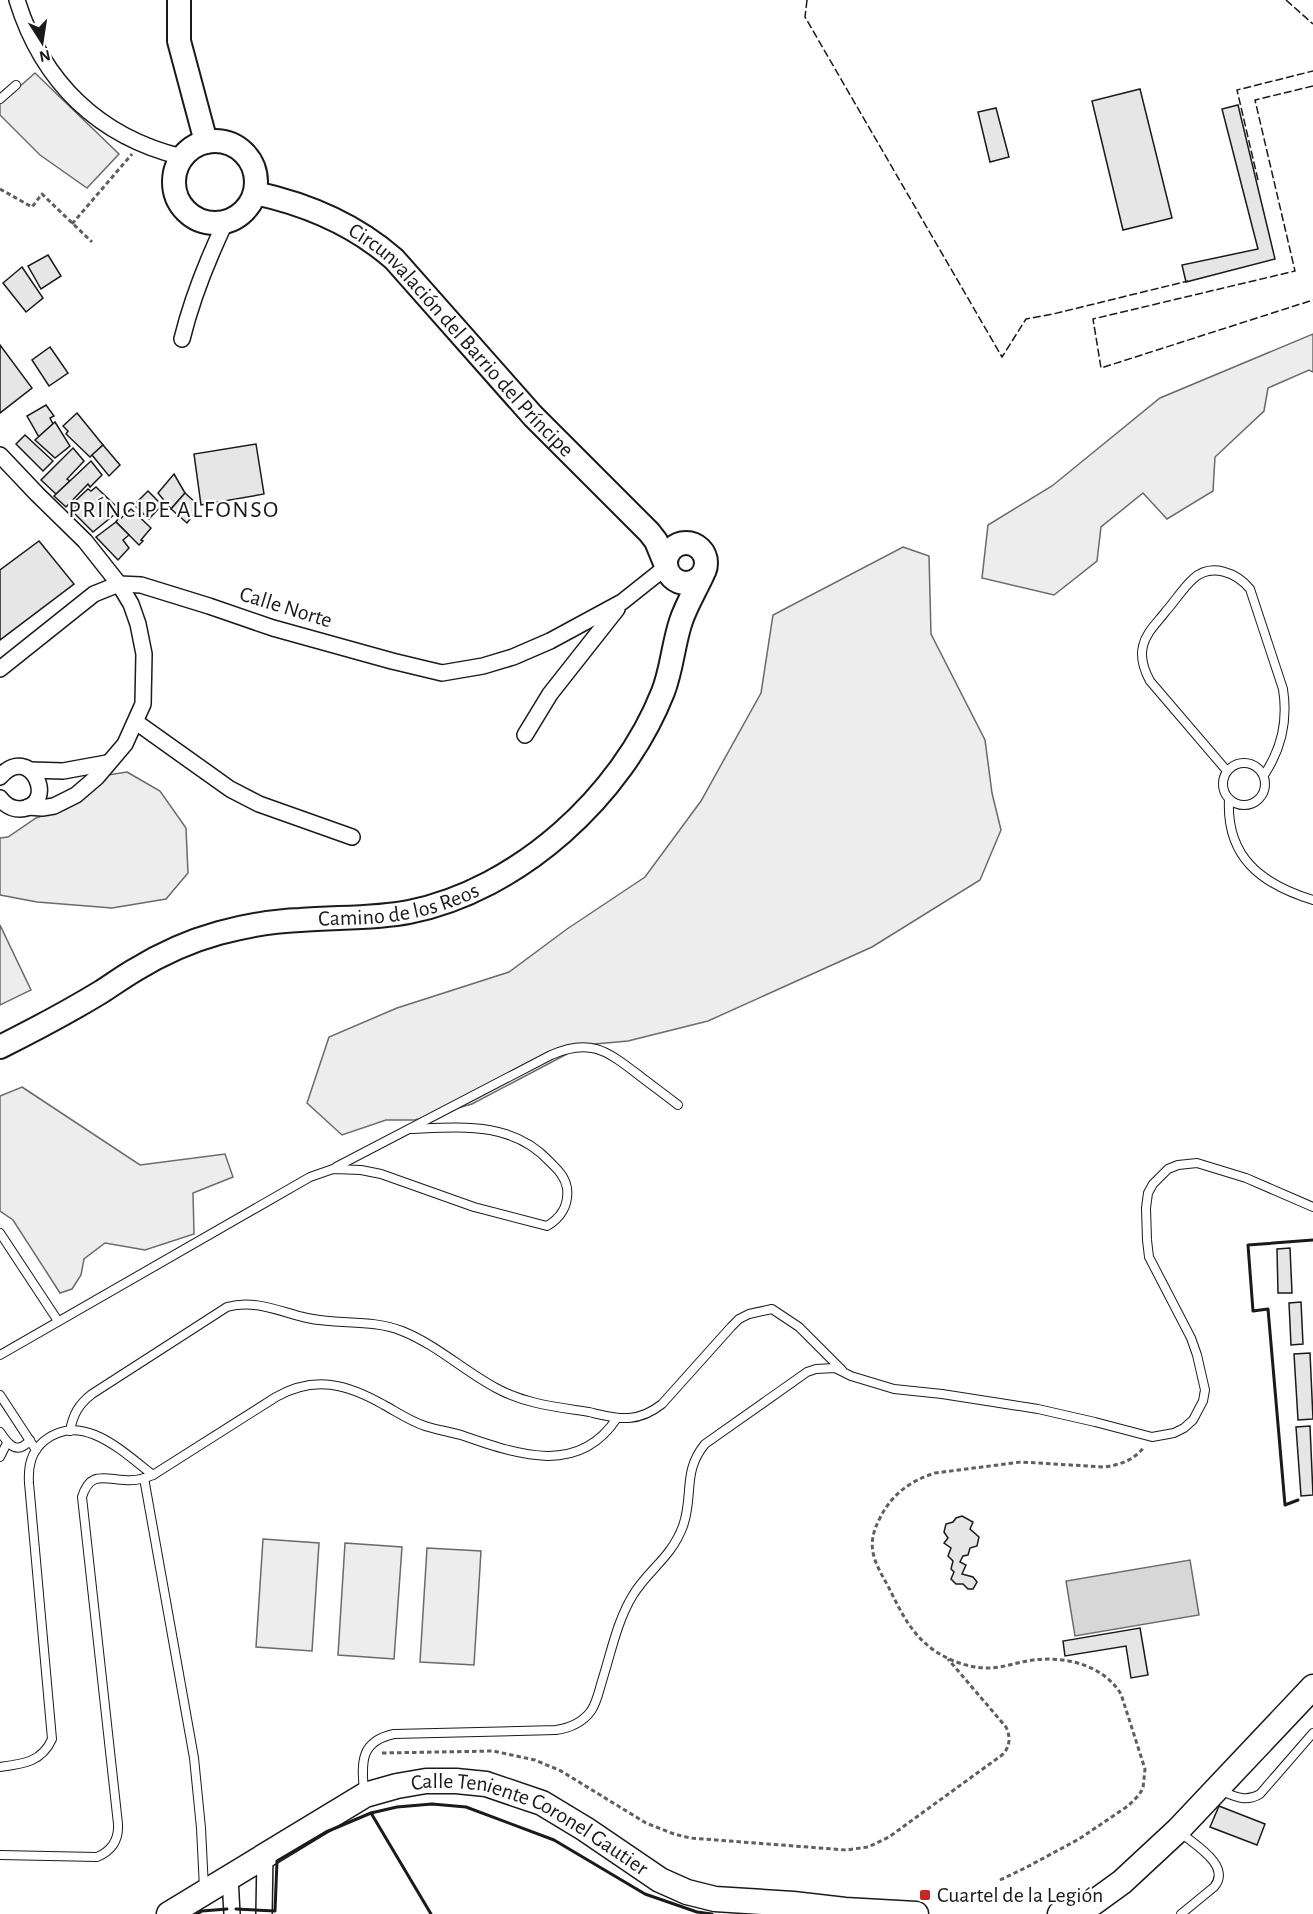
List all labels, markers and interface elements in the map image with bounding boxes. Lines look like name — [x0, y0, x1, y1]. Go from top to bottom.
north arrow — [12, 12, 72, 72]
text: N — [38, 47, 52, 65]
street label: Circunvalación del Barrio del Príncipe — [345, 219, 578, 461]
district label: PRÍNCIPE ALFONSO — [68, 496, 280, 522]
street label: Calle Norte — [237, 583, 335, 631]
street label: Camino de los Reos — [318, 879, 482, 930]
street label: Calle Teniente Coronel Gautier — [409, 1770, 652, 1880]
place label: Cuartel de la Legión — [937, 1884, 1103, 1906]
marker: Cuartel de la Legión — [918, 1888, 932, 1902]

